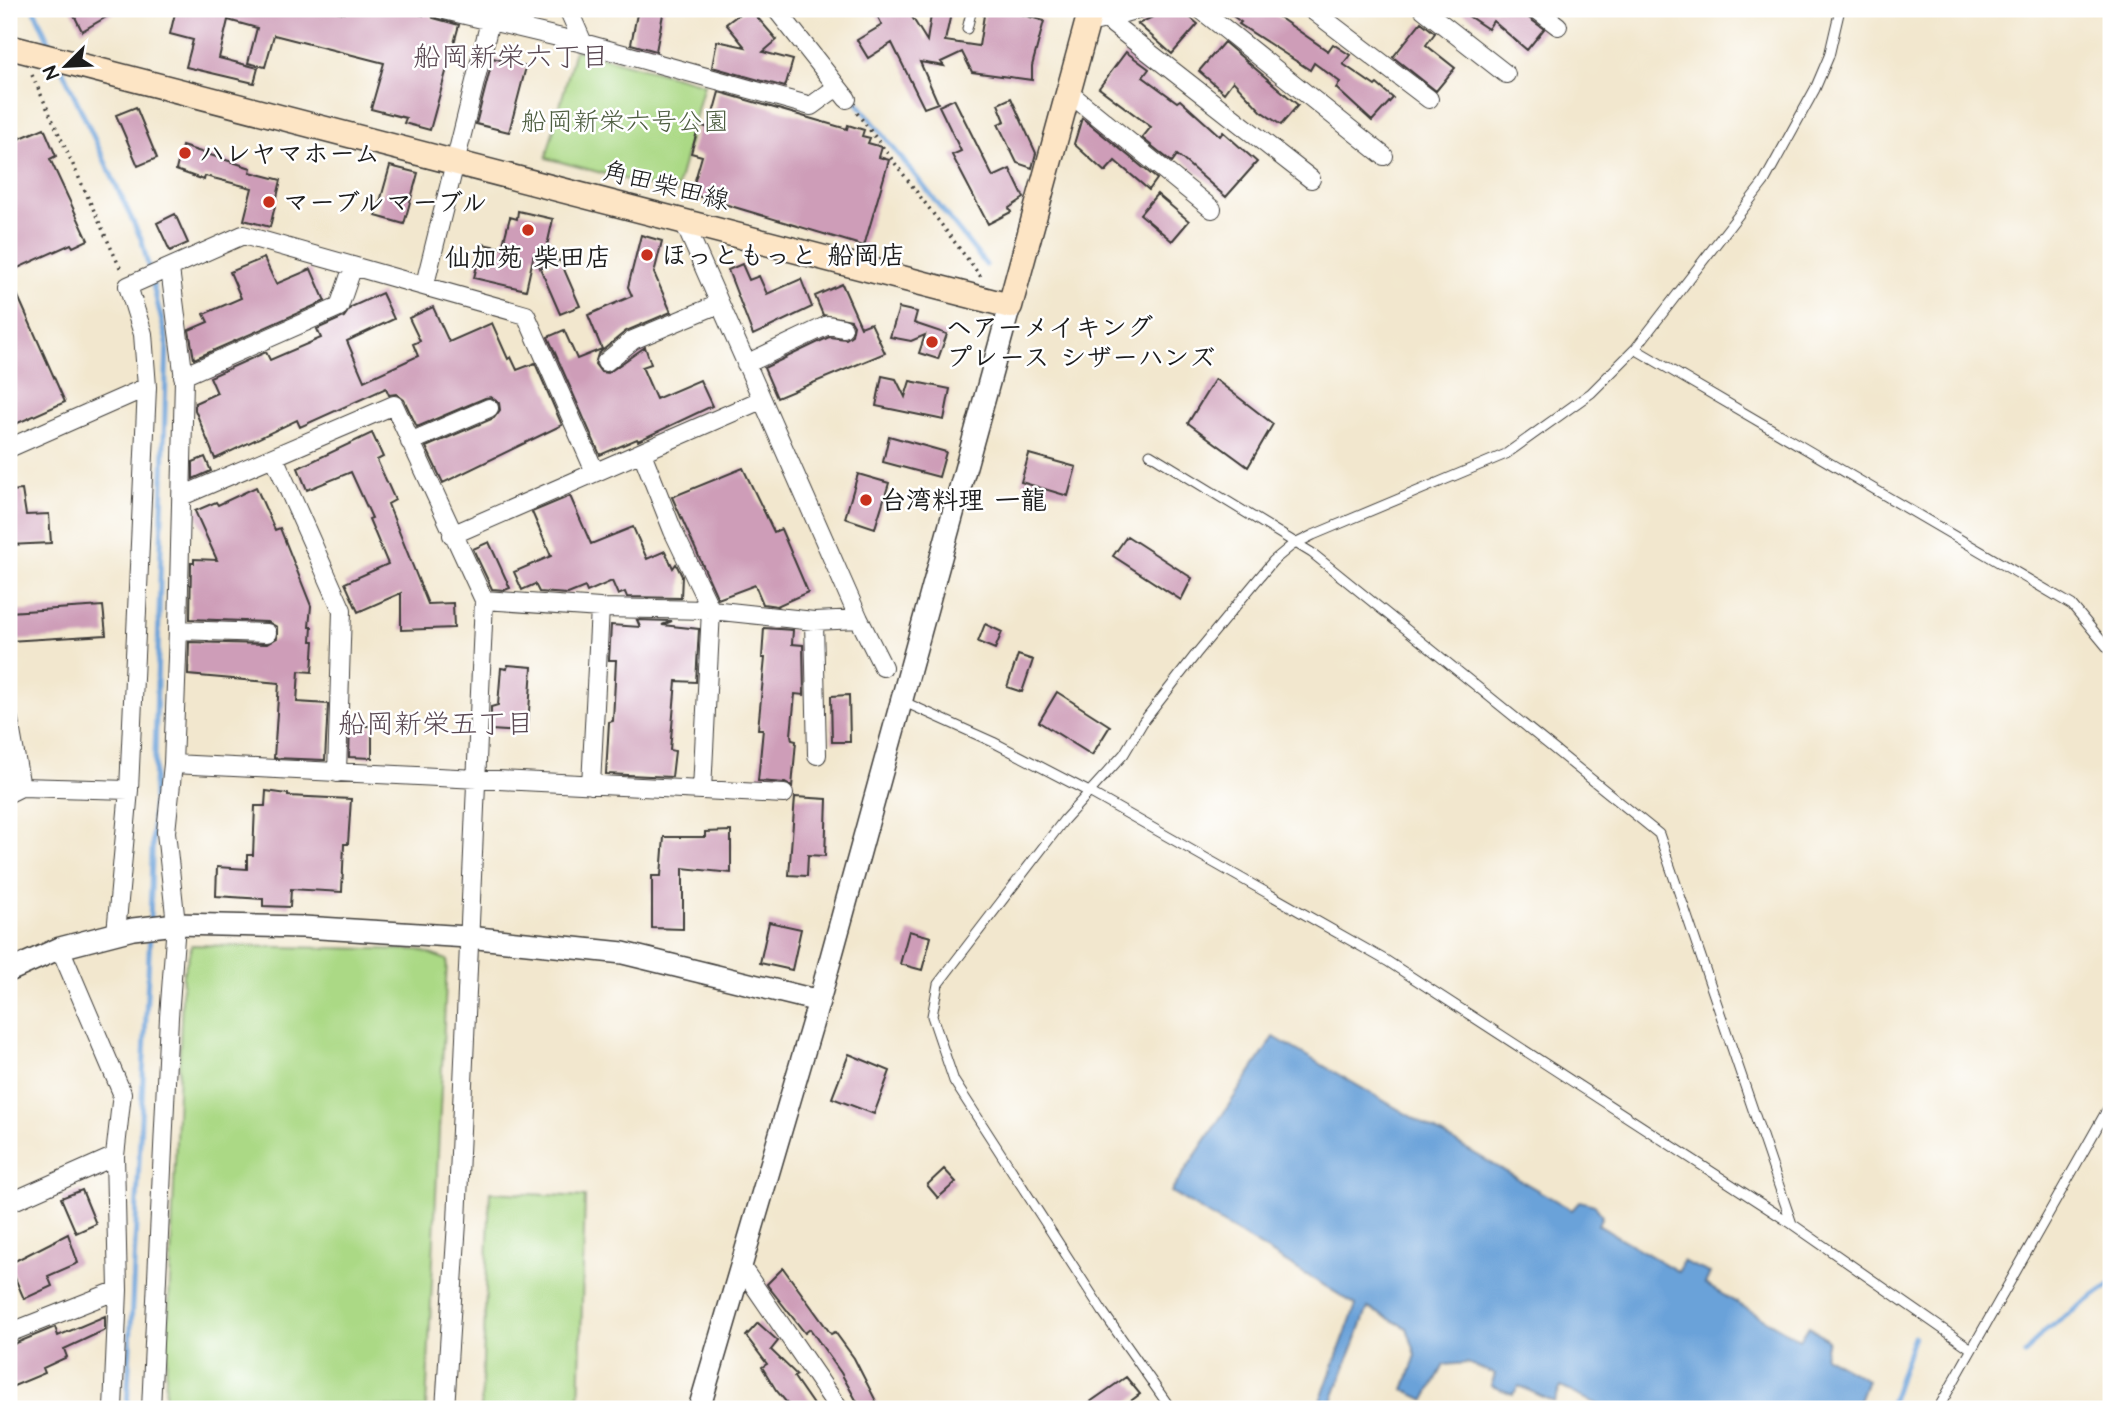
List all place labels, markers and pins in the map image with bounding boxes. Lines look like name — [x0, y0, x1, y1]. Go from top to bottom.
place label: ハレヤマホーム — [199, 136, 380, 172]
marker: ハレヤマホーム — [177, 145, 193, 161]
place label: マーブルマーブル — [283, 185, 487, 221]
marker: マーブルマーブル — [261, 194, 277, 210]
marker: 仙加苑 柴田店 — [520, 222, 536, 238]
place label: ほっともっと 船岡店 — [661, 238, 905, 274]
place label: 仙加苑 柴田店 — [445, 240, 611, 276]
marker: ほっともっと 船岡店 — [639, 247, 655, 263]
place label: ヘアーメイキング プレース シザーハンズ — [946, 310, 1215, 376]
marker: ヘアーメイキング プレース シザーハンズ — [924, 334, 940, 350]
place label: 台湾料理 一龍 — [880, 483, 1046, 519]
marker: 台湾料理 一龍 — [858, 492, 874, 508]

